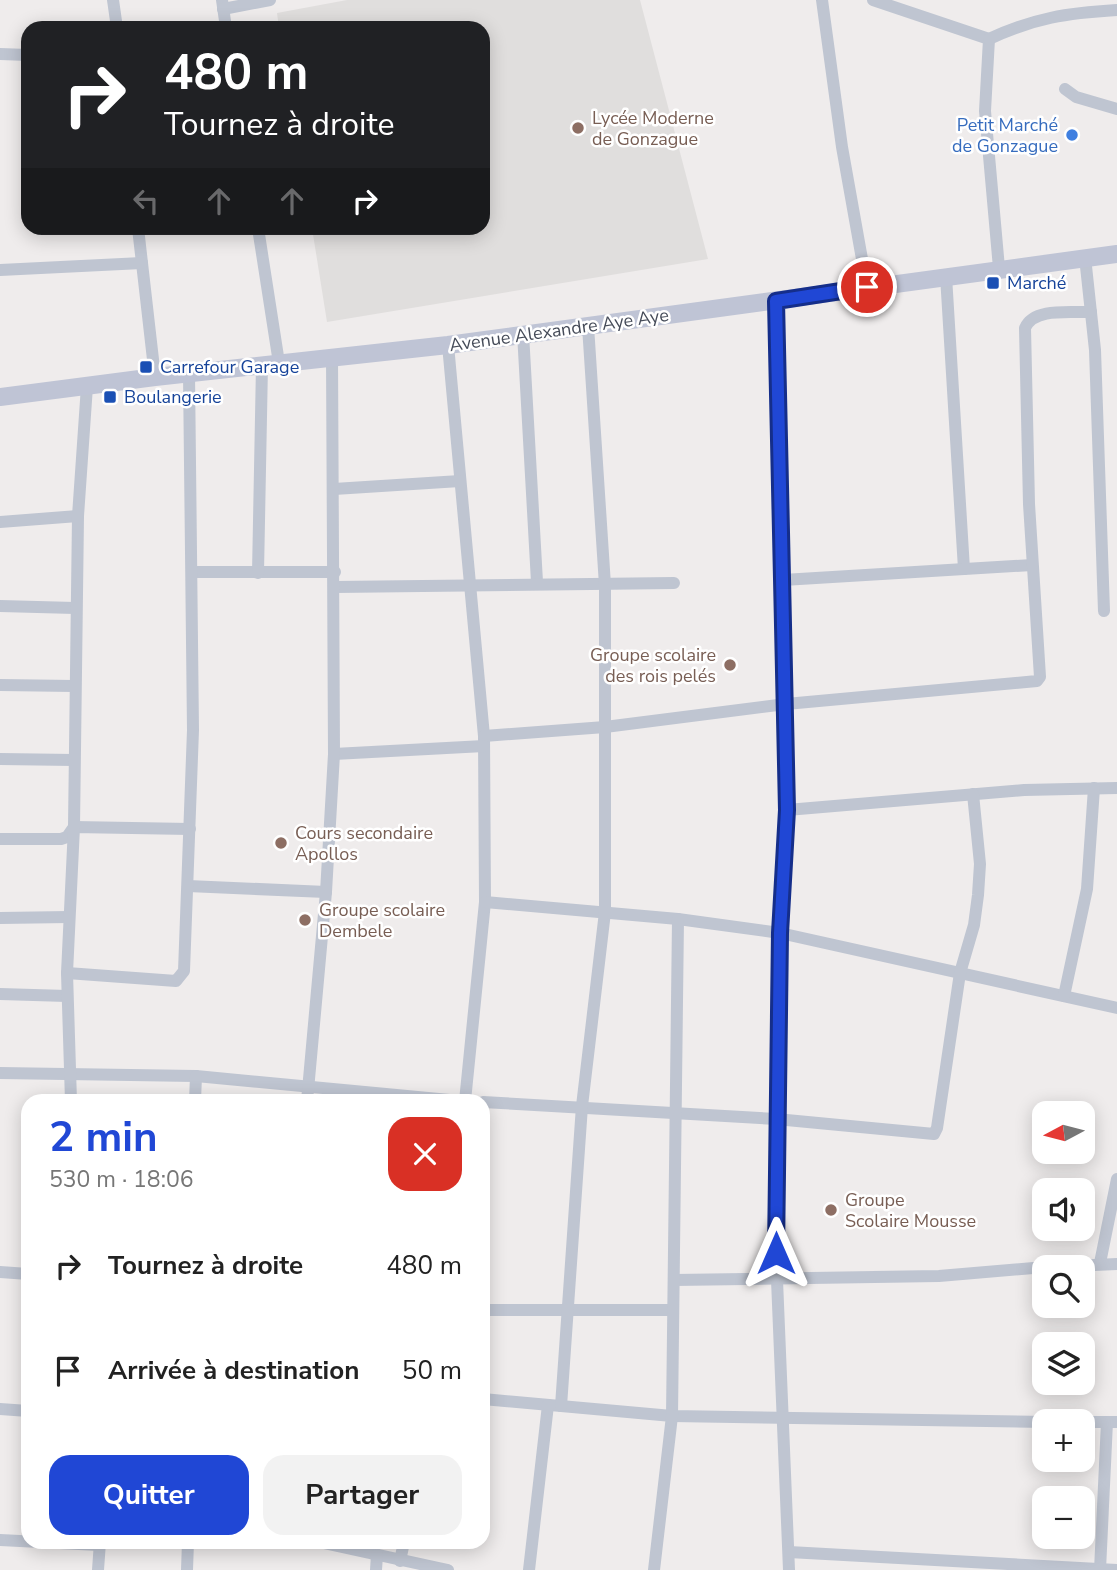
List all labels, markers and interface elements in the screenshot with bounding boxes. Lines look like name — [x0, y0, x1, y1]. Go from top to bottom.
text: 480 m — [164, 39, 308, 106]
icon: right — [49, 49, 140, 140]
text: Tournez à droite — [164, 103, 395, 146]
place label: Lycée Moderne de Gonzague — [592, 106, 714, 151]
place label: Petit Marché de Gonzague — [952, 113, 1058, 158]
marker: Lycée Moderne de Gonzague — [570, 120, 586, 136]
marker: Petit Marché de Gonzague — [1064, 127, 1080, 143]
icon: left — [127, 182, 165, 220]
icon: ahead — [200, 182, 238, 220]
icon: ahead — [273, 182, 311, 220]
icon: right — [346, 182, 384, 220]
pin — [837, 257, 897, 317]
icon: arrive — [848, 268, 886, 306]
place label: Marché — [1007, 271, 1066, 295]
marker: Marché — [985, 275, 1001, 291]
street label: Avenue Alexandre Aye Aye — [448, 303, 670, 357]
place label: Carrefour Garage — [160, 355, 299, 379]
marker: Carrefour Garage — [138, 359, 154, 375]
place label: Boulangerie — [124, 385, 222, 409]
marker: Boulangerie — [102, 389, 118, 405]
place label: Groupe scolaire des rois pelés — [590, 643, 716, 688]
marker: Groupe scolaire des rois pelés — [722, 657, 738, 673]
place label: Cours secondaire Apollos — [295, 821, 433, 866]
marker: Cours secondaire Apollos — [273, 835, 289, 851]
place label: Groupe scolaire Dembele — [319, 898, 445, 943]
marker: Groupe scolaire Dembele — [297, 912, 313, 928]
north arrow — [1032, 1101, 1096, 1164]
map controls — [1032, 1101, 1095, 1549]
text: 2 min — [49, 1109, 158, 1166]
button: close — [388, 1117, 462, 1191]
text: 530 m · 18:06 — [49, 1164, 194, 1195]
button: sound — [1032, 1178, 1095, 1241]
place label: Groupe Scolaire Mousse — [845, 1188, 976, 1233]
marker: Groupe Scolaire Mousse — [823, 1202, 839, 1218]
position arrow — [739, 1216, 813, 1290]
icon: right — [49, 1247, 87, 1285]
text: Tournez à droite — [108, 1248, 303, 1283]
text: 480 m — [386, 1248, 462, 1283]
button: search — [1032, 1255, 1095, 1318]
button: layers — [1032, 1332, 1095, 1395]
icon: arrive — [49, 1352, 87, 1390]
text: Arrivée à destination — [108, 1353, 359, 1388]
text: 50 m — [402, 1353, 462, 1388]
button: + — [1032, 1409, 1095, 1472]
button: Quitter — [49, 1455, 249, 1535]
button: Partager — [263, 1455, 462, 1535]
button: − — [1032, 1486, 1095, 1549]

